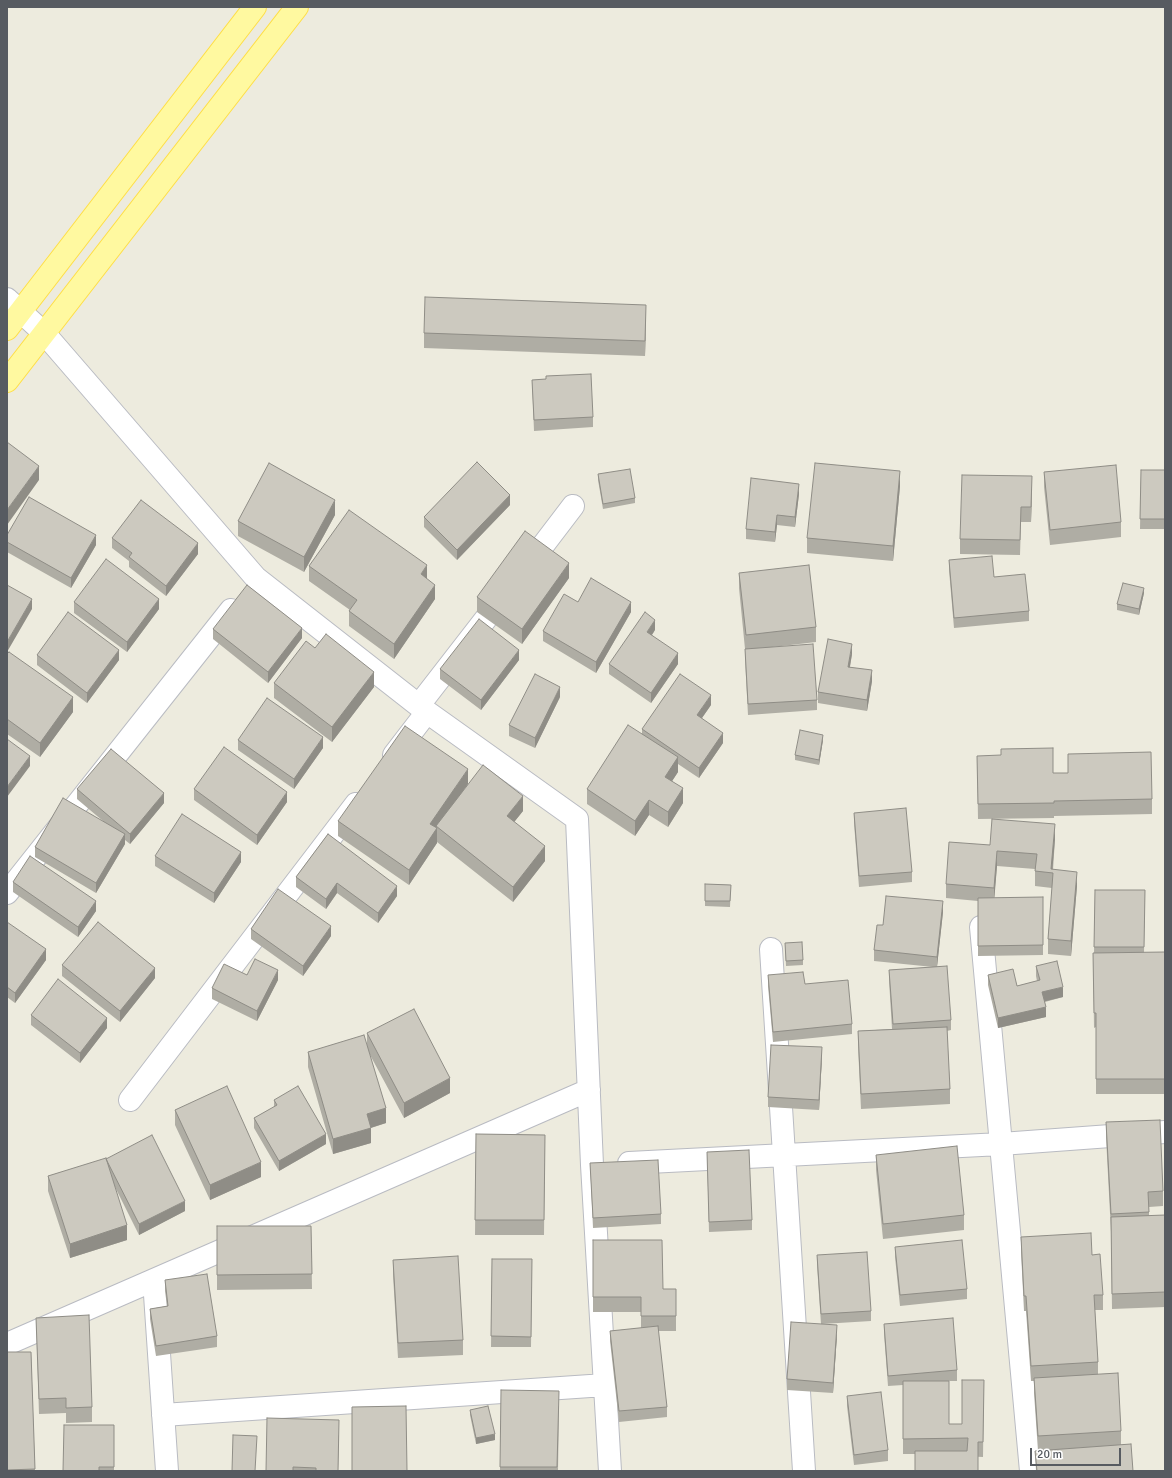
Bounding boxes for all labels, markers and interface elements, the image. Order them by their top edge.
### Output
scale bar [1032,1440,1123,1466]
text: 20 m [1037,1447,1062,1462]

